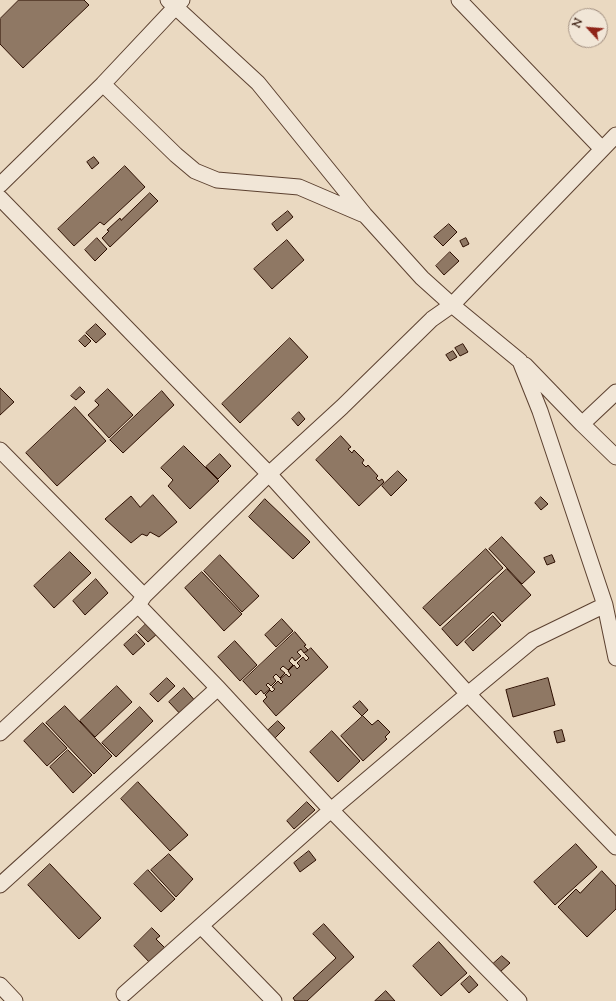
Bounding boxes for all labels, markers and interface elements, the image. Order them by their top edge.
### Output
north arrow [568,8,608,48]
text: N [569,16,587,31]

